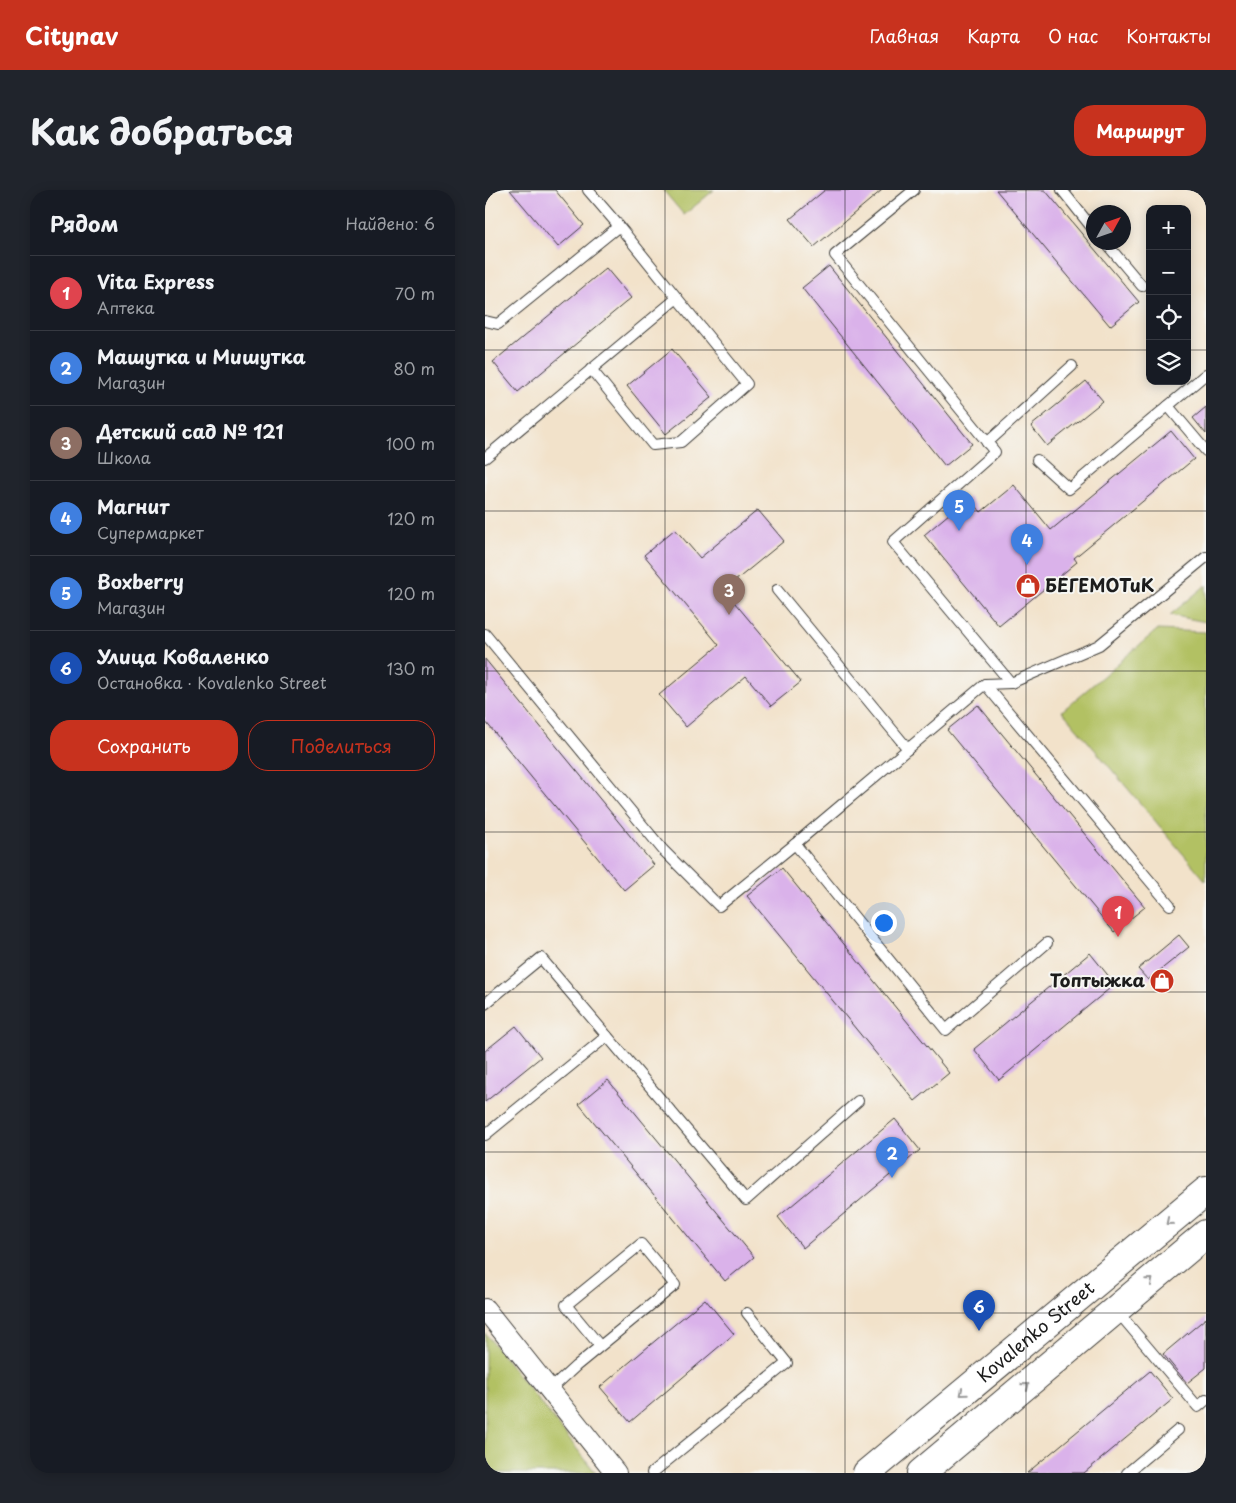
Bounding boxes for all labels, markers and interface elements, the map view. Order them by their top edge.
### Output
text: Citynav [25,17,118,53]
text: Главная [870,22,939,49]
text: Карта [967,22,1020,49]
text: О нас [1048,22,1098,49]
text: Контакты [1126,22,1211,49]
text: Как добраться [30,104,294,157]
button: Маршрут [1074,105,1206,156]
north arrow [1086,205,1131,250]
map controls [1146,205,1191,385]
button: + [1146,205,1191,250]
text: Рядом [50,207,118,239]
text: Найдено: 6 [345,211,435,235]
button: − [1146,250,1191,295]
text: Vita Express [97,267,214,295]
text: 1 [62,281,70,305]
text: 70 m [395,281,435,305]
text: Аптека [97,295,154,319]
button: locate [1146,295,1191,340]
button: layers [1146,340,1191,385]
text: Машутка и Мишутка [97,342,306,370]
text: 2 [60,356,72,380]
text: 80 m [393,356,435,380]
text: Магазин [97,370,166,394]
text: Детский сад № 121 [97,417,284,445]
text: 3 [61,431,71,455]
text: 100 m [386,431,435,455]
text: Школа [97,445,151,469]
pin: 5 [943,490,975,531]
text: Магнит [97,492,169,520]
text: 4 [61,506,71,530]
text: 120 m [388,506,435,530]
text: Супермаркет [97,520,204,544]
pin: 4 [1011,524,1043,565]
text: Boxberry [97,567,184,595]
place label: БЕГЕМОТиК [1045,571,1155,598]
shop icon: БЕГЕМОТиК [1015,573,1041,599]
pin: 3 [713,574,745,615]
text: 5 [61,581,71,605]
text: 120 m [388,581,435,605]
text: Магазин [97,595,166,619]
text: Улица Коваленко [97,642,269,670]
text: 6 [60,656,72,680]
text: 130 m [387,656,435,680]
text: Остановка · Kovalenko Street [97,670,327,694]
button: Сохранить [50,720,238,771]
button: Поделиться [248,720,435,771]
pin: 1 [1102,896,1134,937]
your location [871,910,897,936]
place label: Топтыжка [1050,966,1145,993]
shop icon: Топтыжка [1149,968,1175,994]
pin: 2 [876,1137,908,1178]
one-way arrow [1165,1216,1174,1225]
street label: Kovalenko Street [971,1274,1100,1388]
one-way arrow [1145,1278,1154,1287]
pin: 6 [963,1290,995,1331]
one-way arrow [1020,1383,1029,1391]
one-way arrow [960,1387,969,1396]

